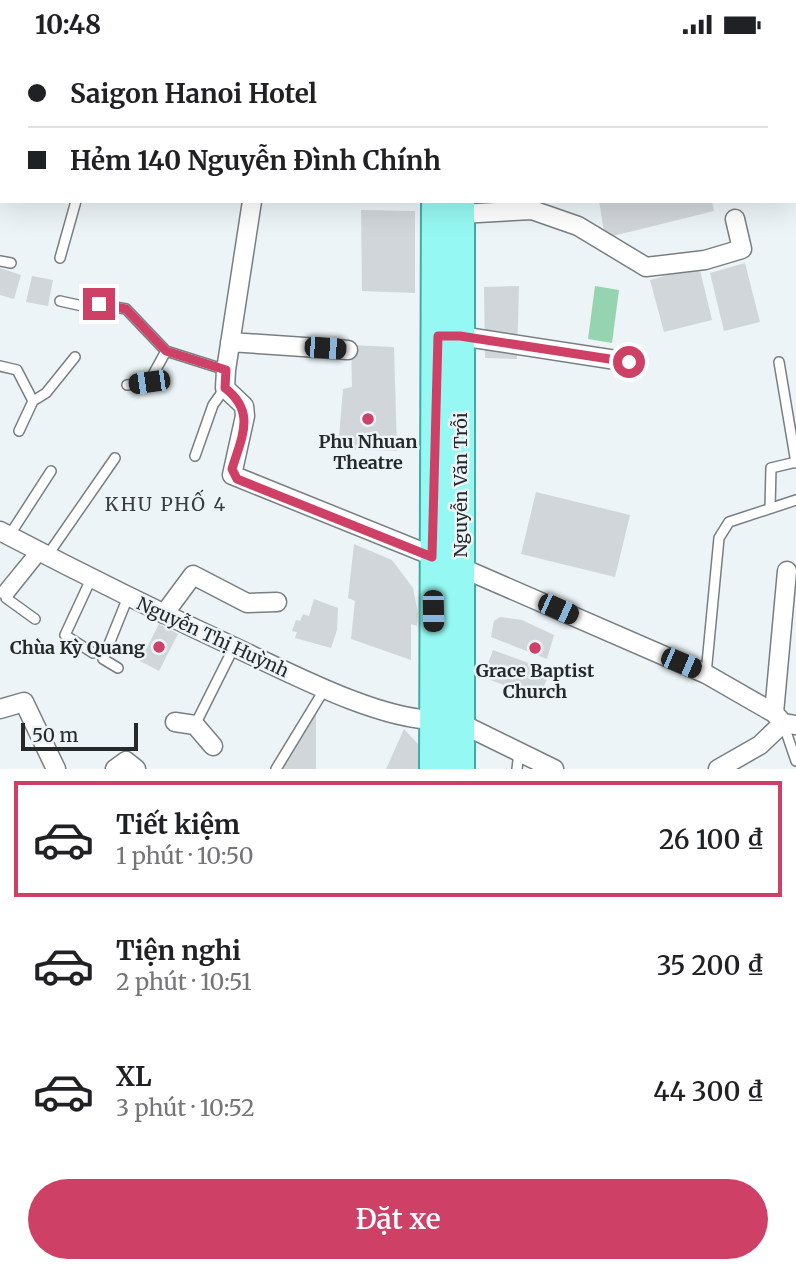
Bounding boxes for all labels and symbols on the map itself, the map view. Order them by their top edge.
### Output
route end [83,288,115,320]
car [304,336,347,360]
route start [613,346,645,378]
car [127,369,172,395]
marker: Phu Nhuan Theatre [360,411,376,427]
street label: Nguyễn Văn Trỗi [449,412,472,558]
place label: Phu Nhuan Theatre [319,430,417,474]
district label: KHU PHỐ 4 [105,489,227,516]
car [423,590,444,632]
car [535,591,582,627]
street label: Nguyễn Thị Huỳnh [133,592,293,682]
place label: Chùa Kỳ Quang [10,636,145,659]
marker: Chùa Kỳ Quang [151,639,167,655]
marker: Grace Baptist Church [527,640,543,656]
car [658,645,705,681]
place label: Grace Baptist Church [476,659,595,703]
scale bar [21,720,138,752]

